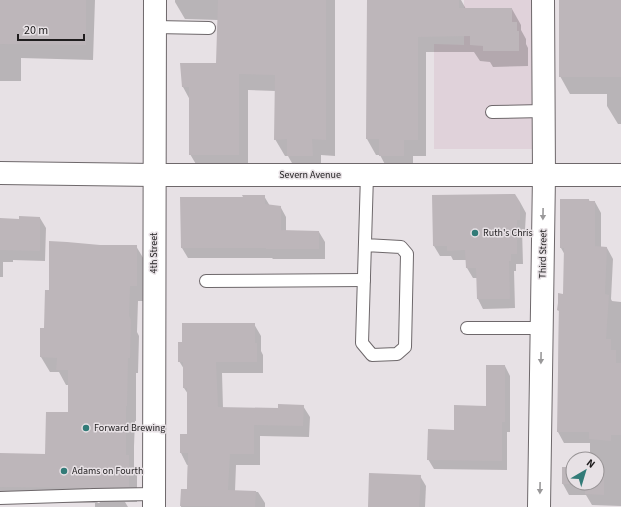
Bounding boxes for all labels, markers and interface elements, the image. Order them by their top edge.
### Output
scale bar [18,16,84,42]
text: 20 m [24,22,48,39]
street label: Severn Avenue [279,168,341,182]
one-way arrow [540,208,546,221]
place label: Ruth's Chris [483,226,533,240]
marker: Ruth's Chris [470,228,480,238]
street label: Third Street [536,229,550,279]
street label: 4th Street [147,232,161,273]
one-way arrow [538,352,544,365]
place label: Forward Brewing [94,421,165,435]
marker: Forward Brewing [81,423,91,433]
north arrow [565,451,605,491]
text: N [583,455,598,472]
place label: Adams on Fourth [72,464,143,478]
marker: Adams on Fourth [59,466,69,476]
one-way arrow [537,482,543,495]

